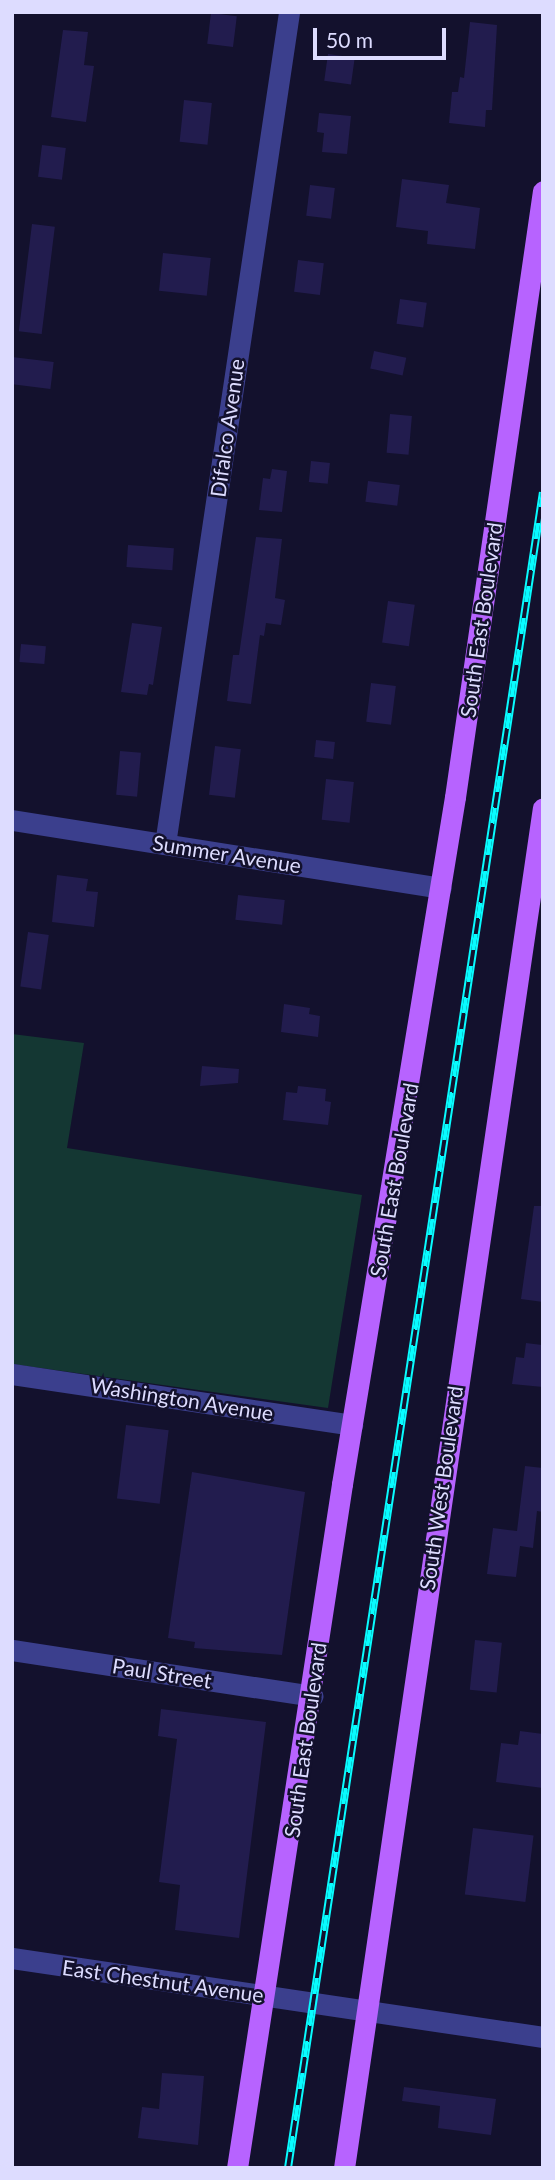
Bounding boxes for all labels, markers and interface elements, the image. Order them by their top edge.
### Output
scale bar [317,14,450,58]
text: 50 m [326,27,373,52]
street label: Difalco Avenue [205,357,249,499]
street label: South East Boulevard [455,521,507,719]
street label: Summer Avenue [150,830,304,878]
street label: South East Boulevard [364,1081,424,1279]
street label: Washington Avenue [88,1372,276,1426]
street label: South West Boulevard [414,1384,468,1592]
street label: South East Boulevard [279,1641,331,1839]
street label: Paul Street [111,1653,213,1693]
street label: East Chestnut Avenue [60,1954,266,2008]

